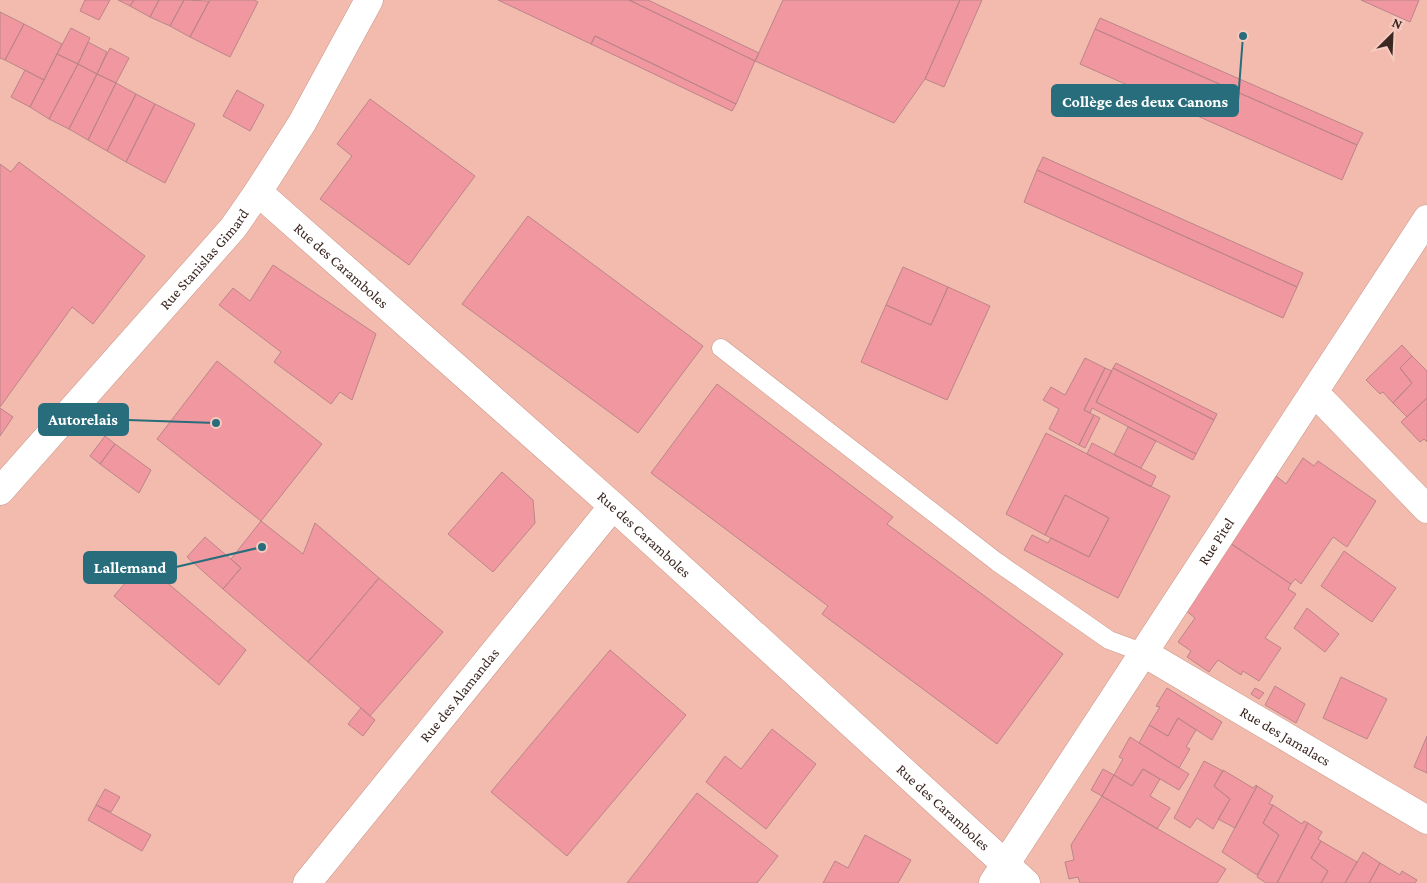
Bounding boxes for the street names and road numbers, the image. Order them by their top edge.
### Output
street label: Rue Stanislas Gimard [157,206,252,313]
street label: Rue des Caramboles [291,220,392,311]
street label: Rue des Caramboles [594,488,694,581]
street label: Rue Pitel [1195,515,1237,568]
street label: Rue des Alamandas [417,645,502,745]
street label: Rue des Jamalacs [1237,703,1333,769]
street label: Rue des Caramboles [893,761,993,854]

